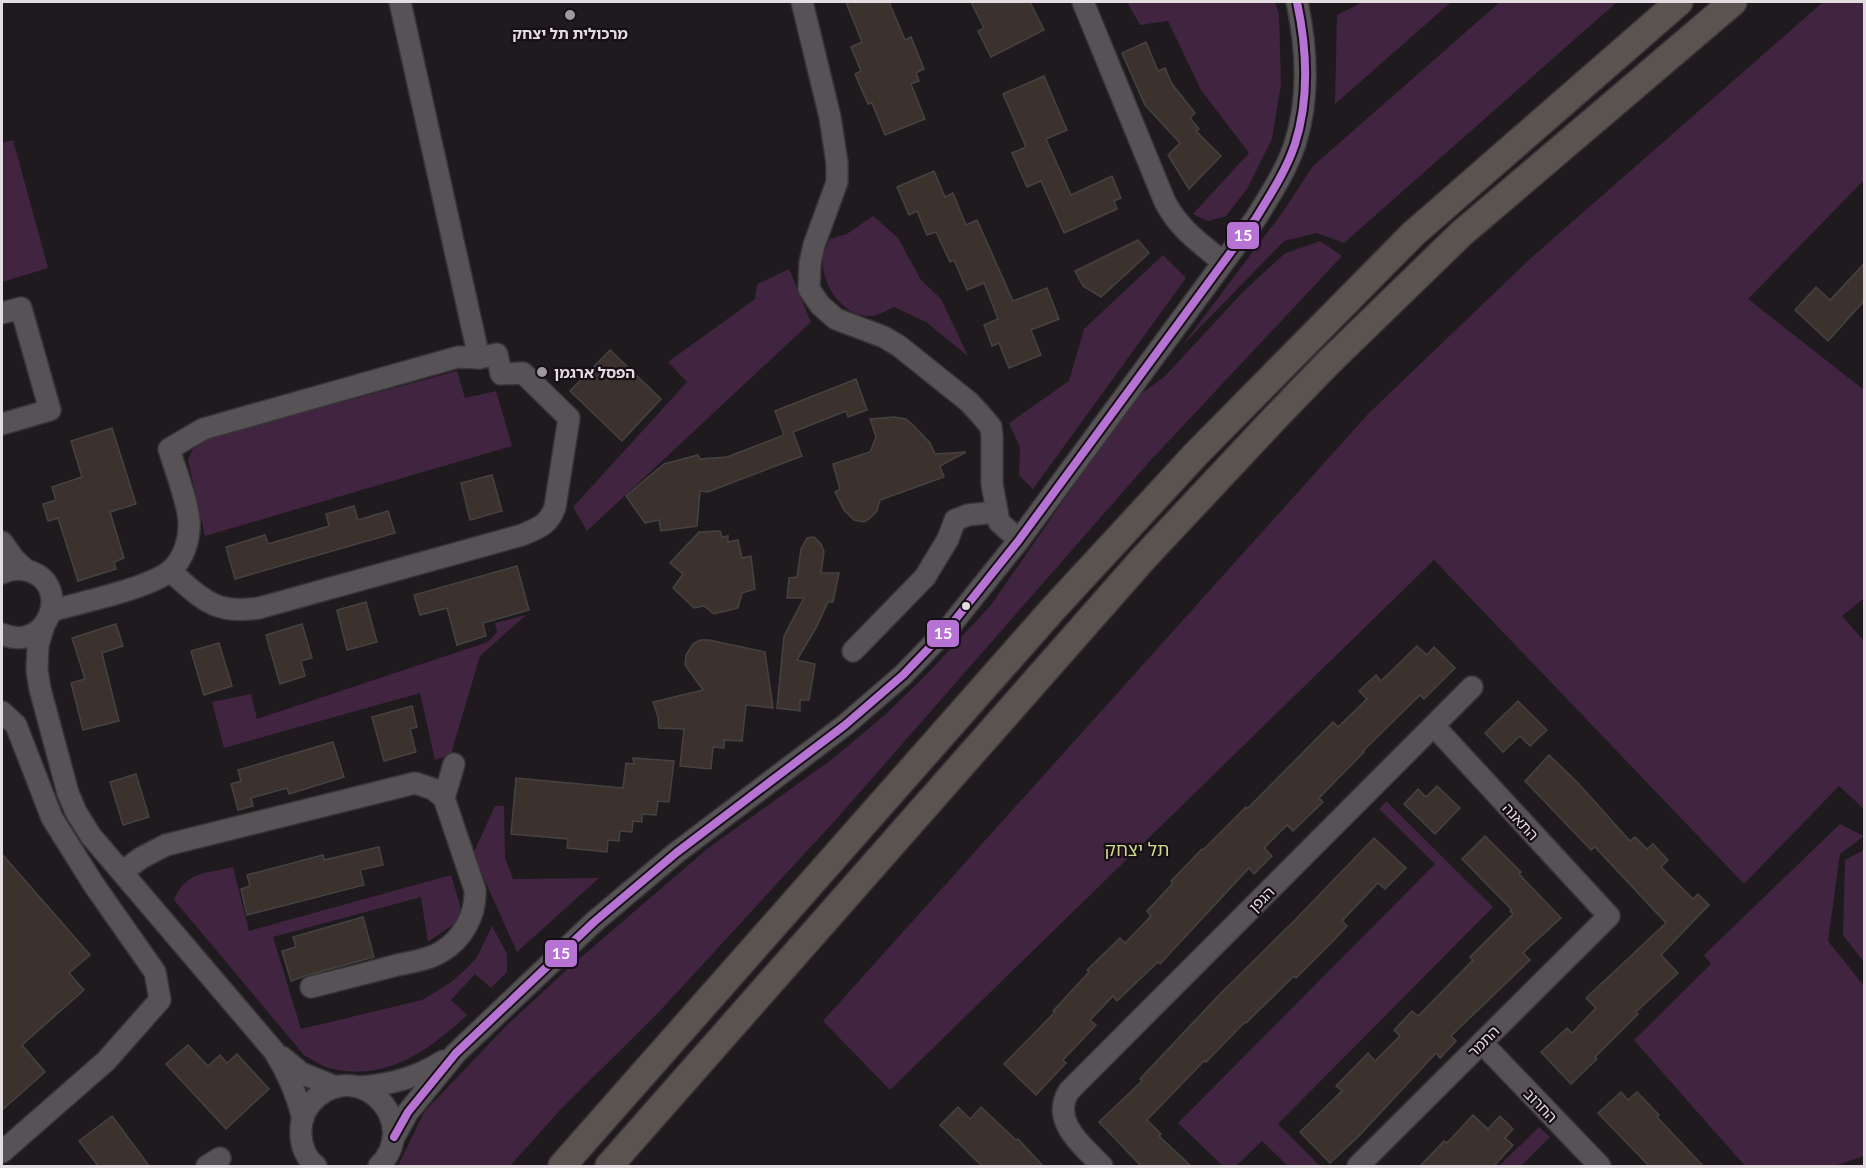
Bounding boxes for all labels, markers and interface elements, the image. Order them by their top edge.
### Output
marker: מרכולית תל יצחק [563,8,577,22]
place label: מרכולית תל יצחק [512,24,628,42]
line badge: 15 [1226,221,1260,250]
text: 15 [1234,225,1252,244]
place label: הפסל ארגמן [554,363,635,381]
marker: הפסל ארגמן [535,365,549,379]
unlabelled marker [960,600,972,612]
line badge: 15 [926,619,960,648]
text: 15 [934,623,952,642]
street label: התאנה [1499,799,1543,843]
district label: תל יצחק [1105,838,1169,860]
street label: הגפן [1245,883,1277,915]
line badge: 15 [544,939,578,968]
text: 15 [552,943,570,962]
street label: התמר [1464,1022,1502,1060]
street label: החרוב [1521,1084,1561,1126]

